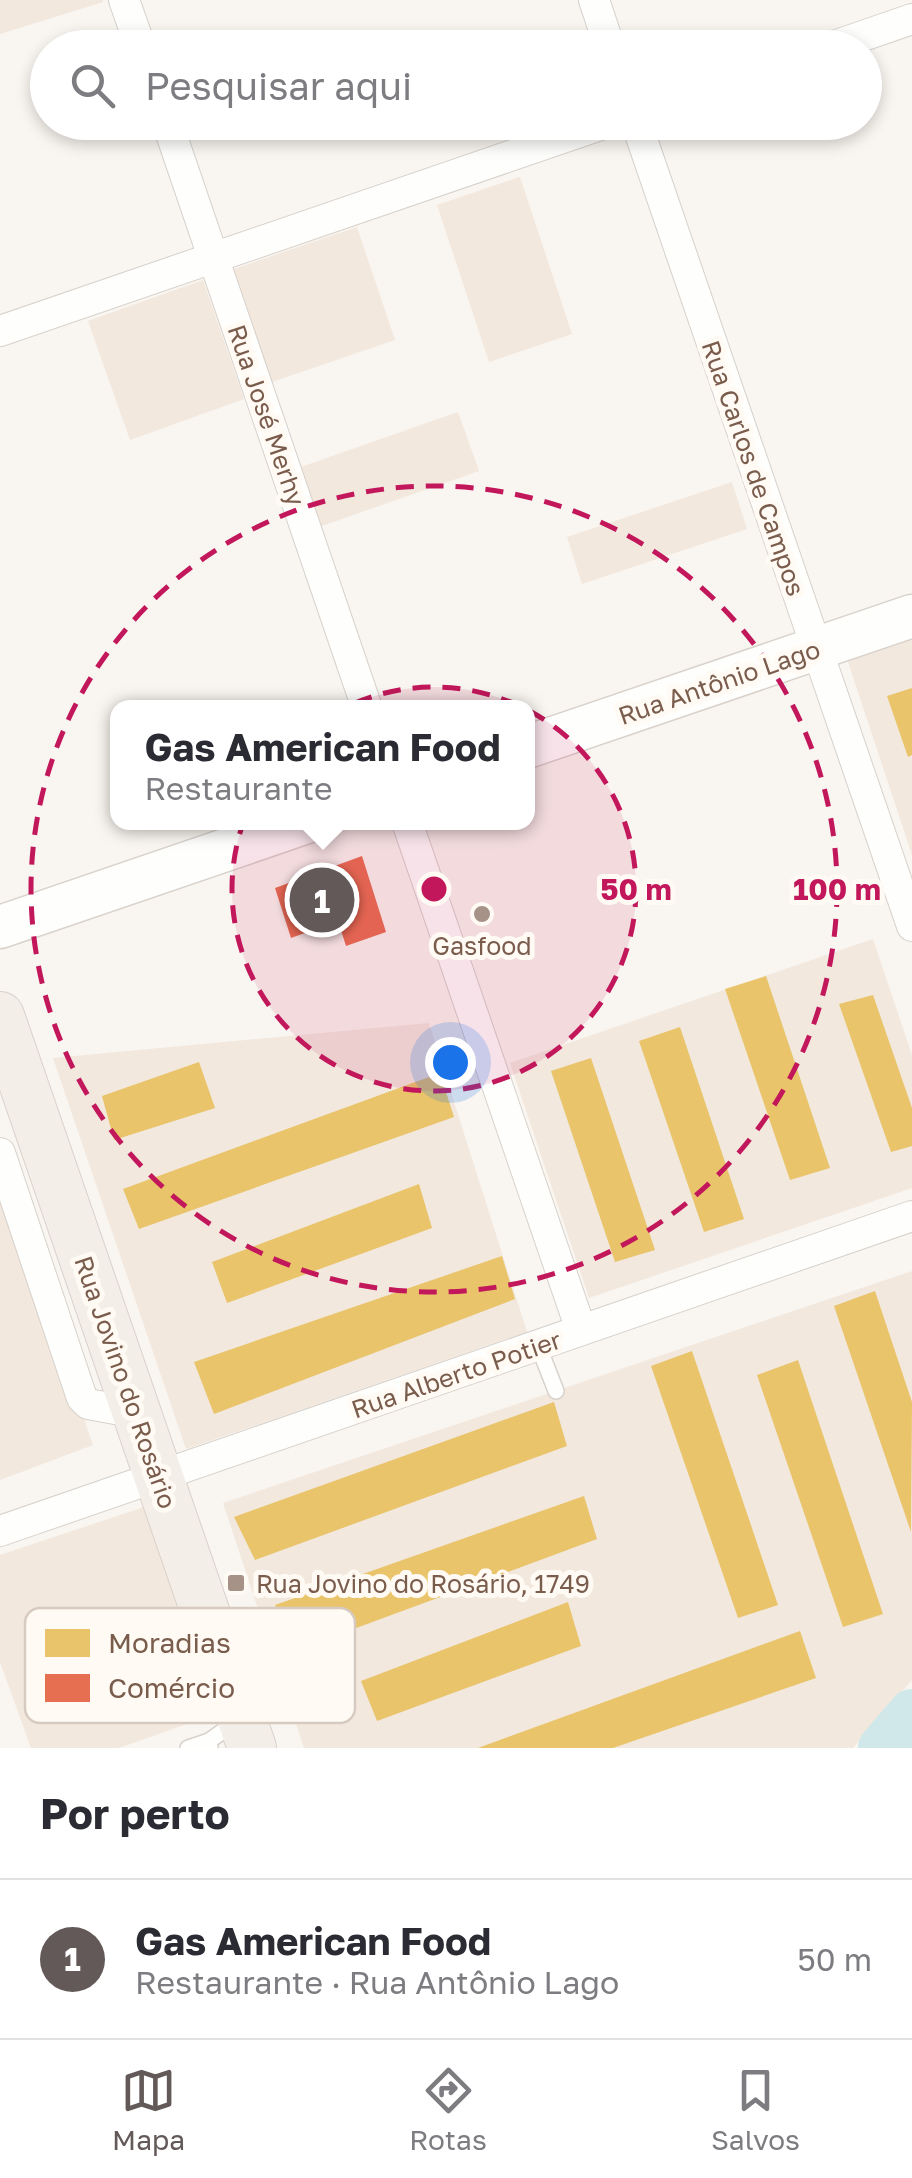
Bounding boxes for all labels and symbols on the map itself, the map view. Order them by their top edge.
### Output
street label: Rua José Merhy [221,320,313,510]
street label: Rua Carlos de Campos [696,336,812,600]
street label: Rua Antônio Lago [614,633,824,731]
pin: 1 [290,862,354,938]
centre of rings [416,871,452,907]
text: 50 m [600,871,672,907]
text: 100 m [793,871,881,907]
marker: Gasfood [471,903,493,925]
place label: Gasfood [432,930,532,961]
your location [425,1037,476,1088]
street label: Rua Jovino do Rosário [68,1252,184,1512]
street label: Rua Alberto Potier [347,1323,565,1424]
place label: Rua Jovino do Rosário, 1749 [256,1568,590,1599]
marker: Rua Jovino do Rosário, 1749 [225,1572,247,1594]
legend [25,1608,355,1723]
text: Moradias [108,1626,231,1659]
text: Comércio [108,1671,235,1704]

